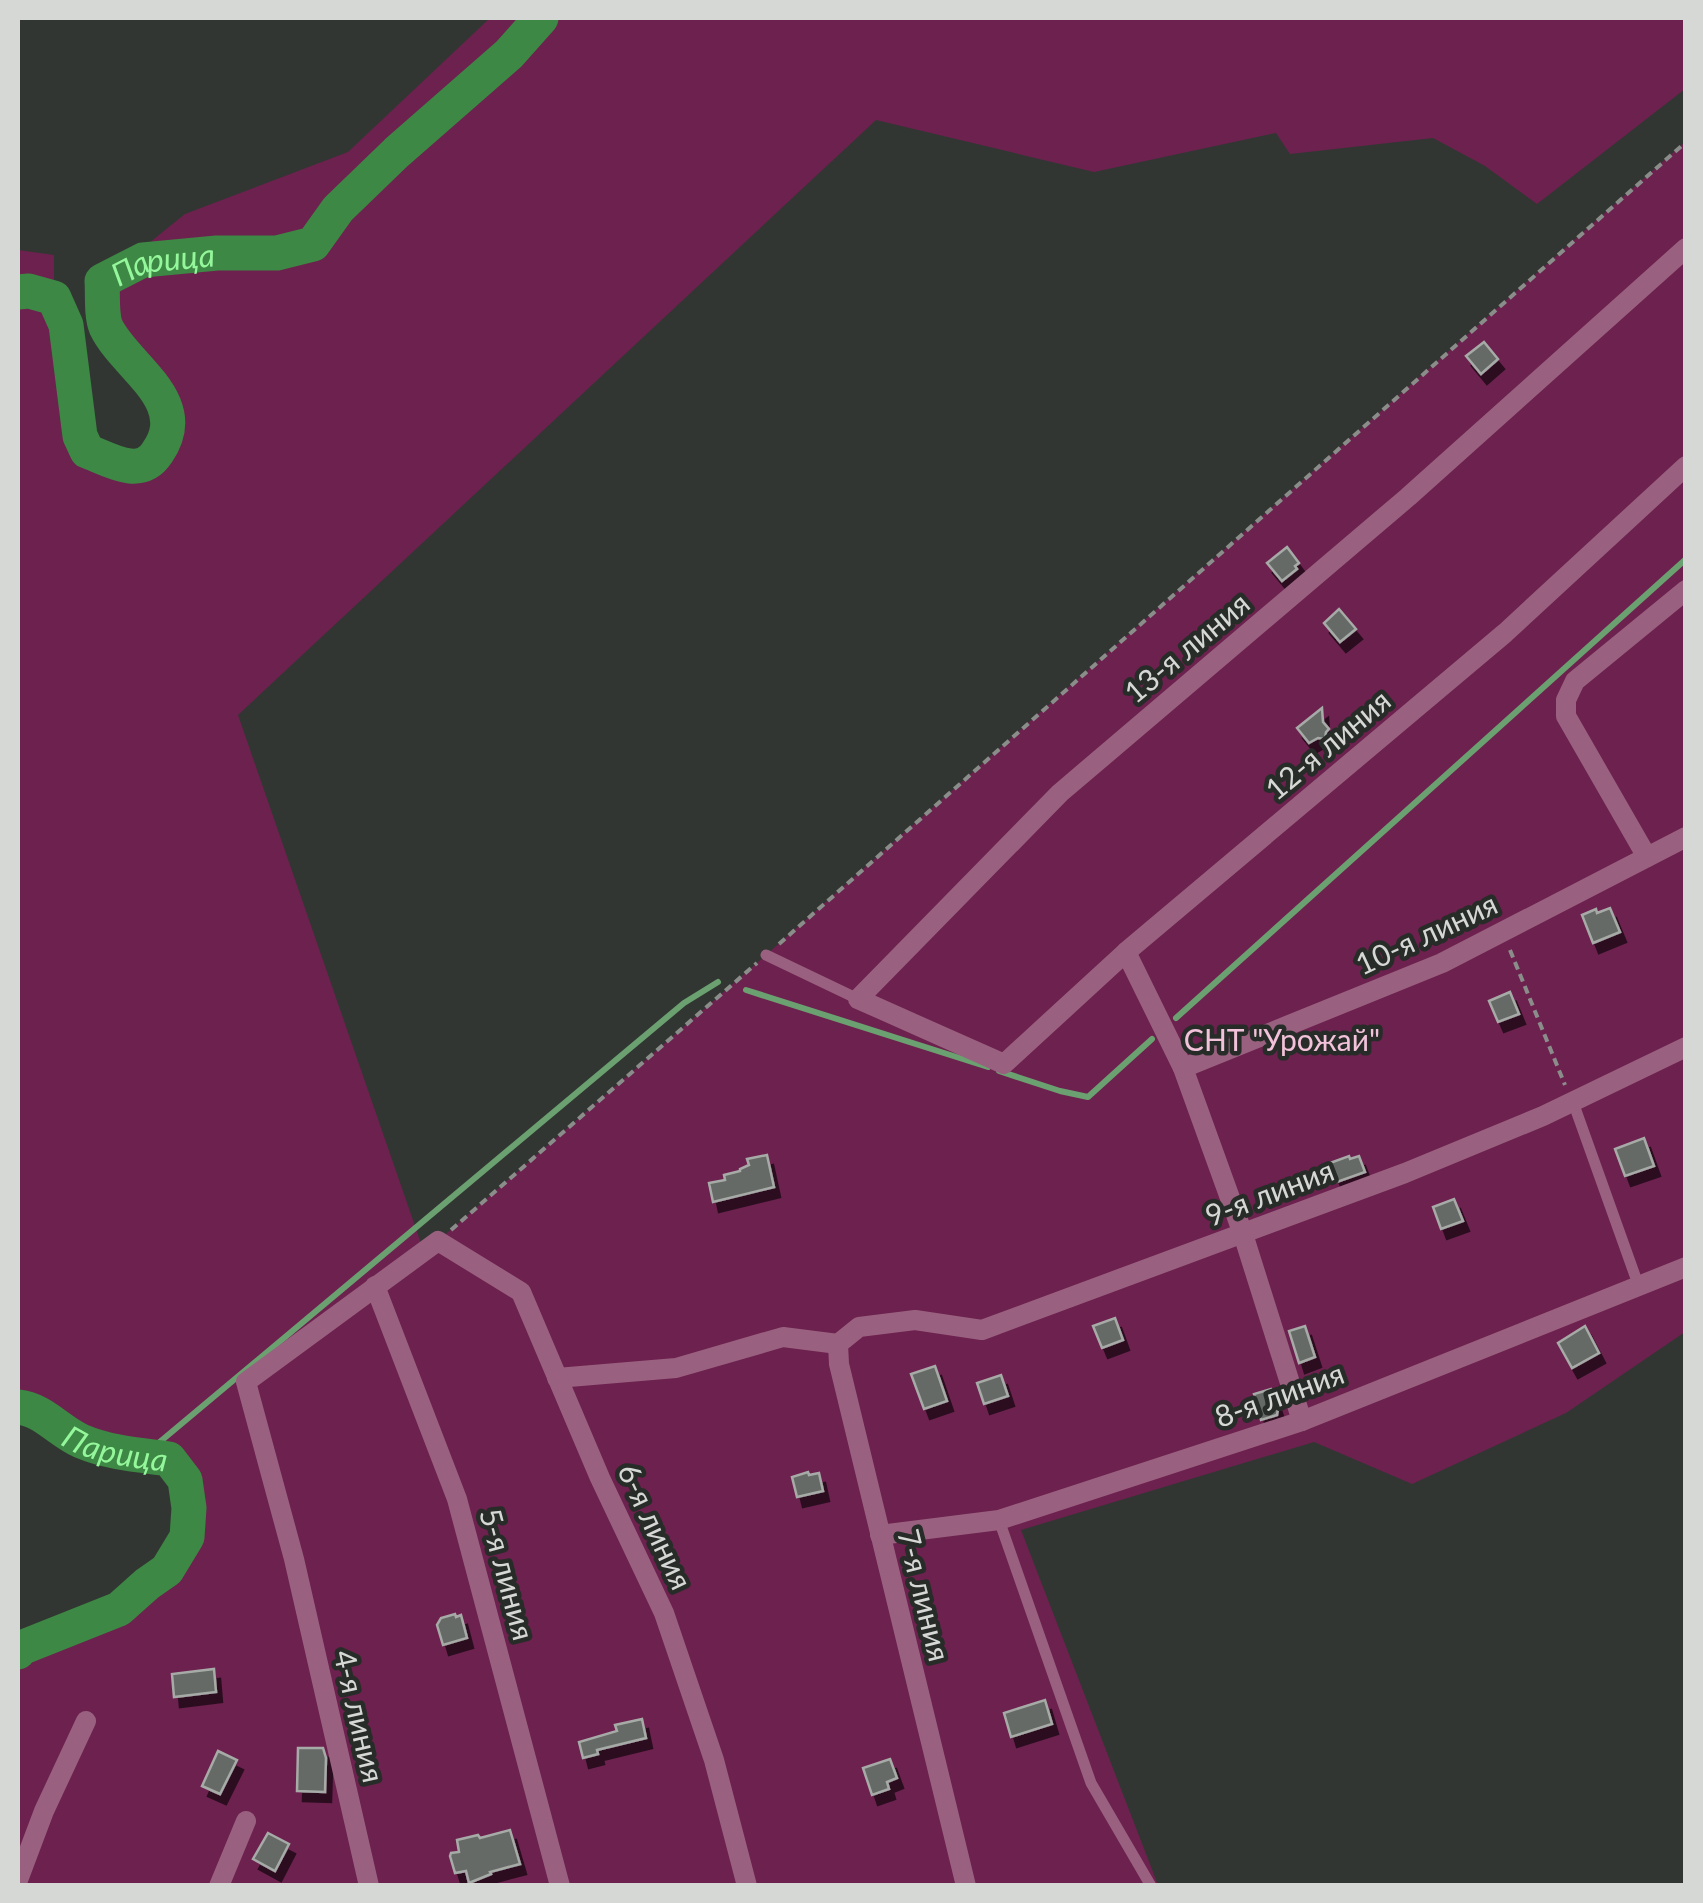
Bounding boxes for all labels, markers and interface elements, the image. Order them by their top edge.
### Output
water label: Парица [104,234,216,293]
street label: 13-я линия [1116,584,1256,710]
street label: 12-я линия [1257,681,1397,807]
street label: 10-я линия [1349,885,1503,981]
park label: СНТ "Урожай" [1184,1021,1380,1057]
street label: 9-я линия [1200,1151,1338,1233]
street label: 8-я линия [1210,1354,1348,1434]
water label: Парица [56,1416,170,1478]
street label: 6-я линия [611,1457,701,1595]
street label: 5-я линия [473,1504,543,1644]
street label: 7-я линия [891,1525,959,1665]
street label: 4-я линия [327,1646,393,1786]

